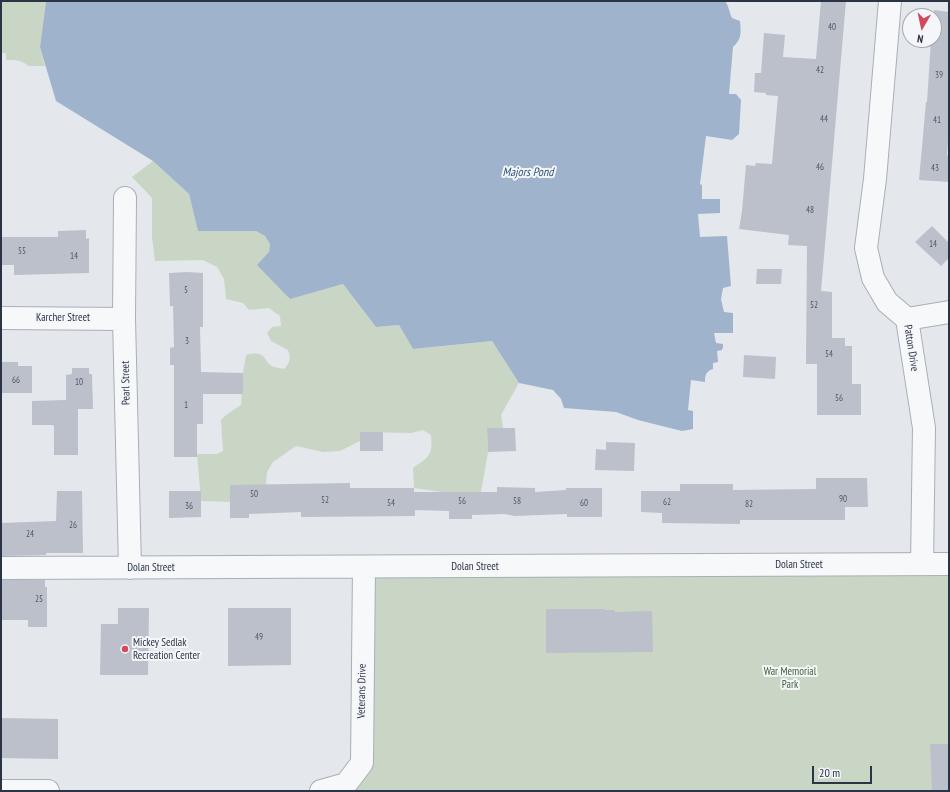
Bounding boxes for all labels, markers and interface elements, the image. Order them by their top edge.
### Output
north arrow [902,8,942,48]
house number: 40 [828,22,836,32]
text: N [916,31,924,46]
house number: 42 [816,65,824,75]
house number: 39 [935,70,943,80]
house number: 44 [820,114,828,124]
house number: 41 [933,115,941,125]
house number: 46 [816,162,824,172]
house number: 43 [931,163,939,173]
water label: Majors Pond [503,166,553,180]
house number: 48 [806,205,814,215]
house number: 14 [929,239,937,249]
house number: 55 [18,246,26,256]
house number: 14 [70,251,78,261]
house number: 5 [184,285,188,295]
house number: 52 [810,300,818,310]
street label: Karcher Street [36,311,90,325]
street label: Patton Drive [901,324,921,372]
house number: 3 [185,336,189,346]
house number: 54 [825,349,833,359]
street label: Pearl Street [119,361,133,405]
house number: 66 [12,375,20,385]
house number: 10 [75,377,83,387]
house number: 56 [835,393,843,403]
house number: 1 [184,400,188,410]
house number: 50 [250,489,258,499]
house number: 90 [839,494,847,504]
house number: 52 [321,495,329,505]
house number: 56 [458,496,466,506]
house number: 58 [513,496,521,506]
house number: 62 [663,497,671,507]
house number: 54 [387,498,395,508]
house number: 60 [580,498,588,508]
house number: 82 [745,499,753,509]
house number: 36 [185,501,193,511]
house number: 26 [69,520,77,530]
house number: 24 [26,529,34,539]
street label: Dolan Street [775,558,823,572]
street label: Dolan Street [451,560,499,574]
street label: Dolan Street [127,561,175,575]
house number: 25 [35,594,43,604]
house number: 49 [255,632,263,642]
place label: Mickey Sedlak Recreation Center [133,636,200,662]
marker: Mickey Sedlak Recreation Center [120,644,130,654]
street label: Veterans Drive [355,663,369,719]
park label: War Memorial Park [764,665,816,691]
scale bar [814,758,874,784]
text: 20 m [819,765,840,780]

